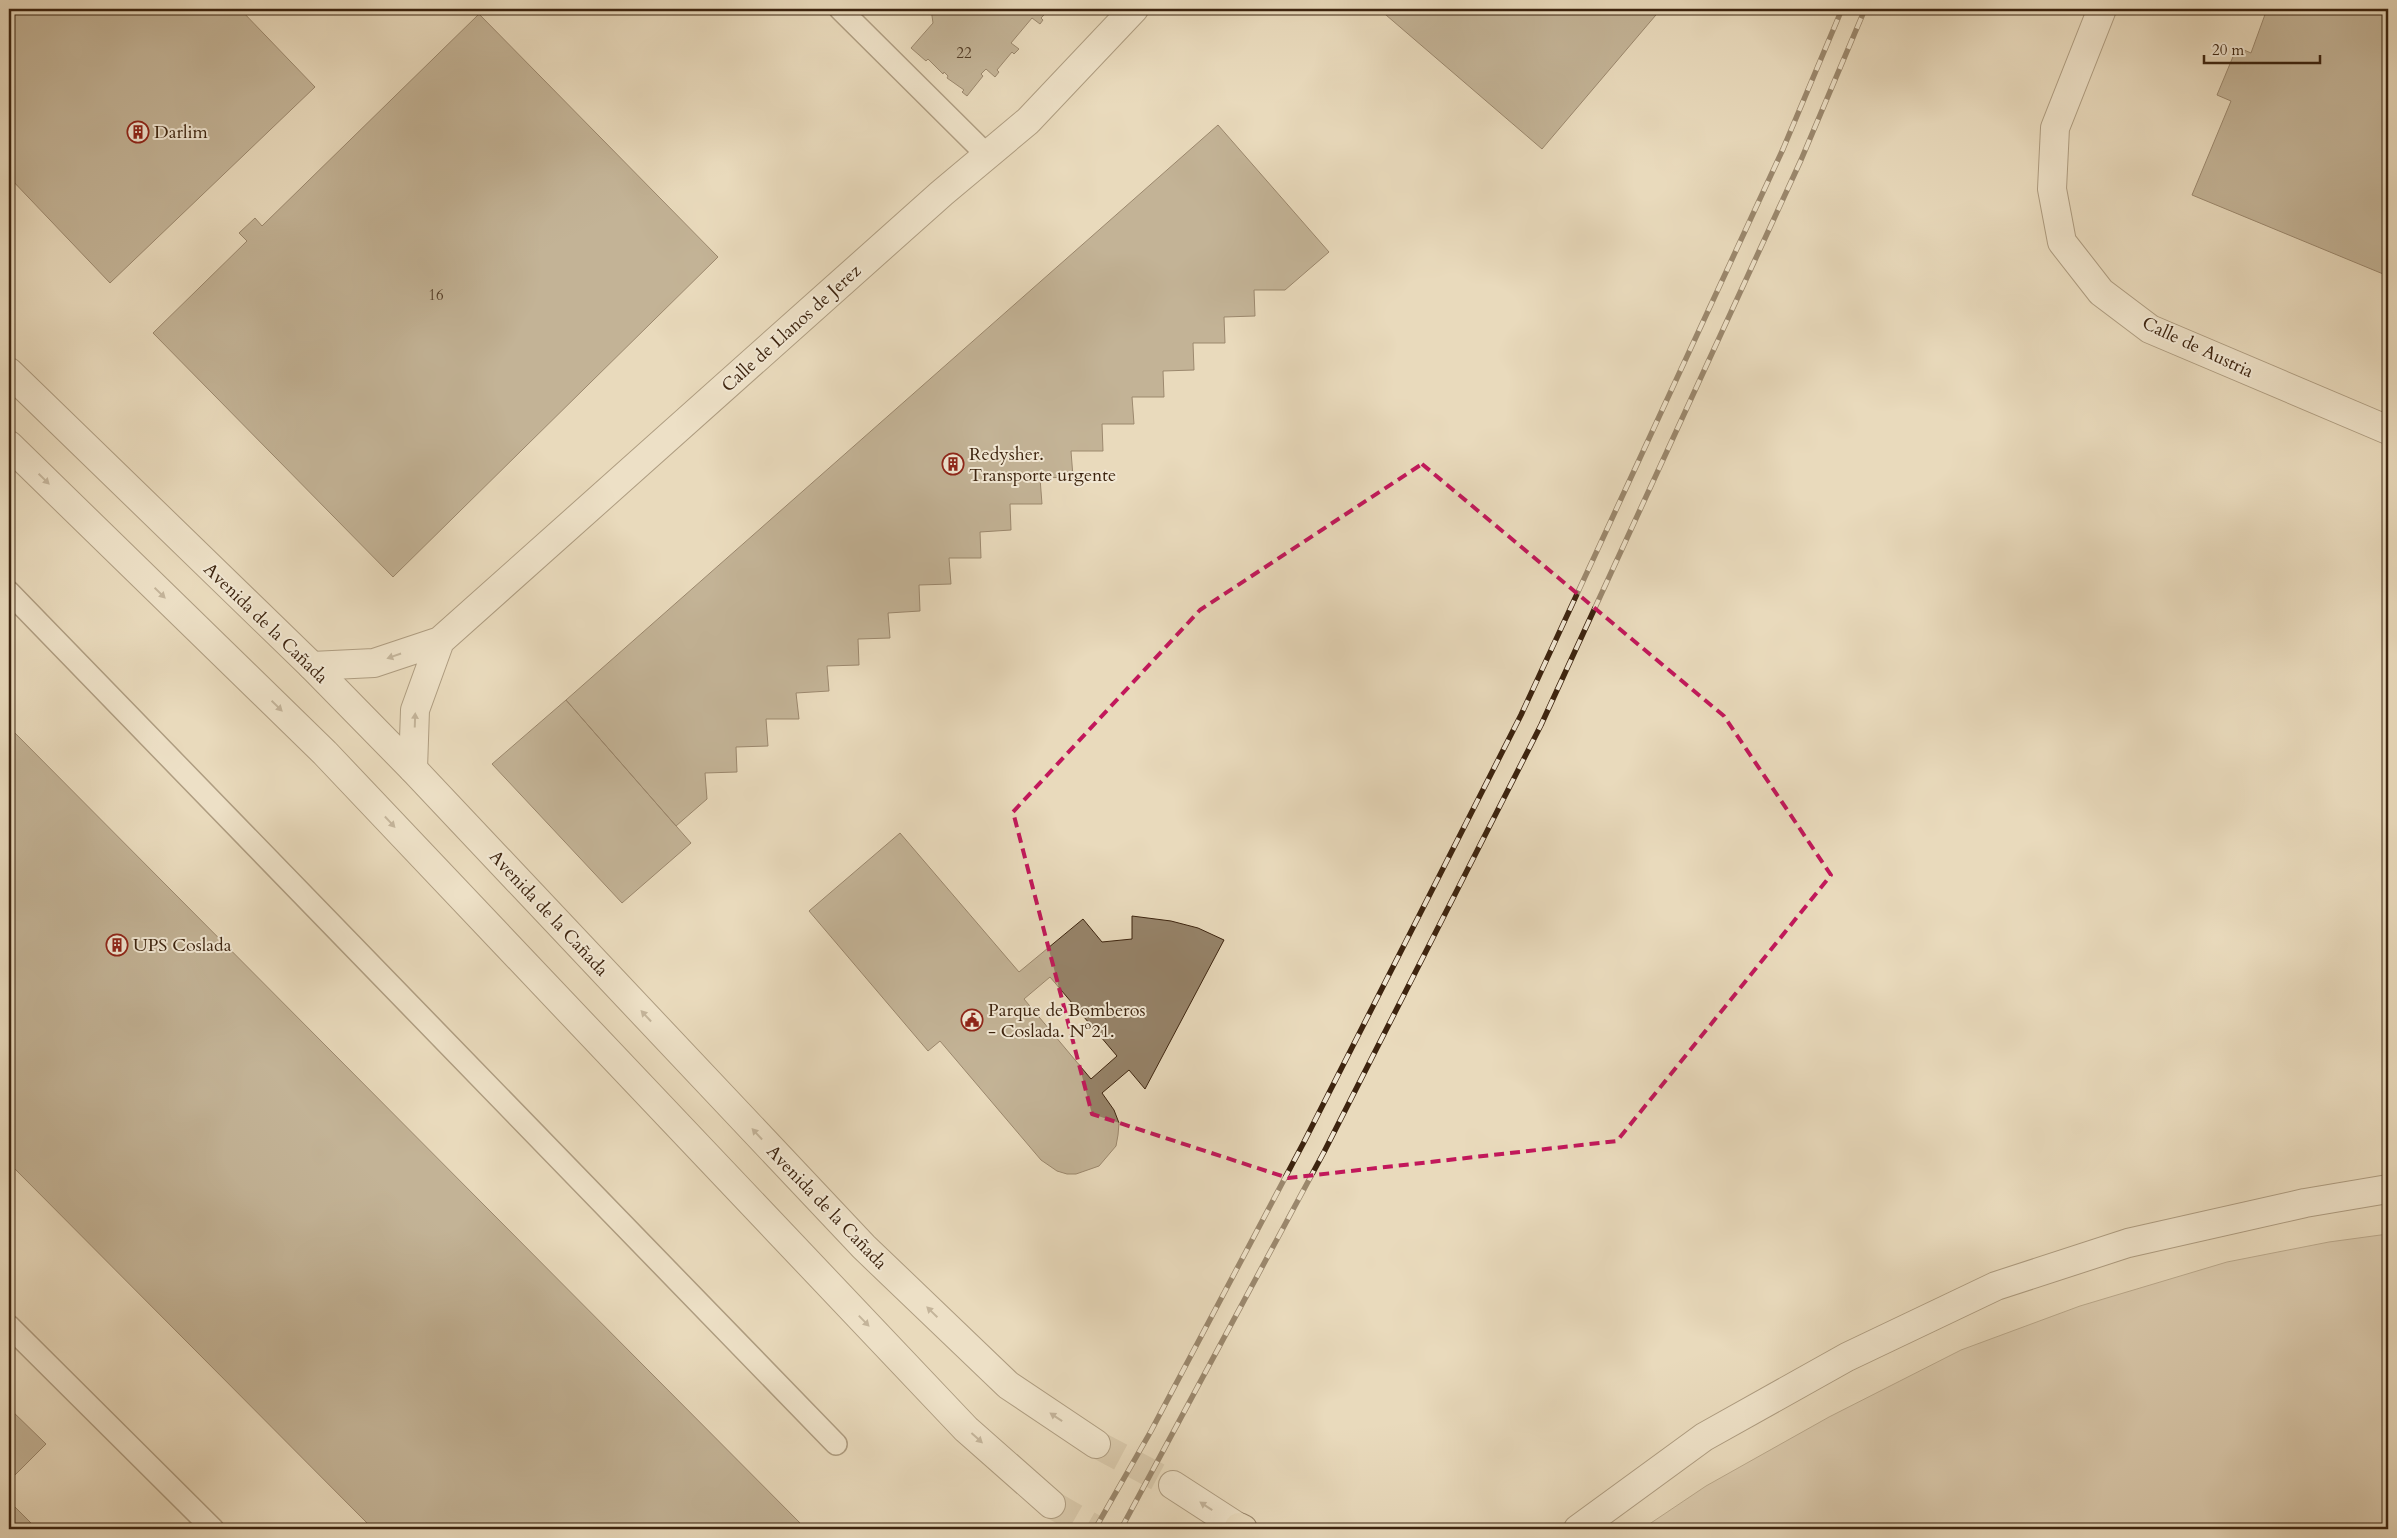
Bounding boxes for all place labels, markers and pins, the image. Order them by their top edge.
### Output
building icon: Darlim [126,120,150,144]
place label: Darlim [154,120,209,145]
place label: Redysher. Transporte urgente [969,442,1116,488]
building icon: Redysher. Transporte urgente [941,452,965,476]
building icon: UPS Coslada [105,933,129,957]
place label: UPS Coslada [133,933,232,958]
place label: Parque de Bomberos - Coslada. Nº21. [988,998,1145,1044]
public building icon: Parque de Bomberos - Coslada. Nº21. [960,1008,984,1032]

